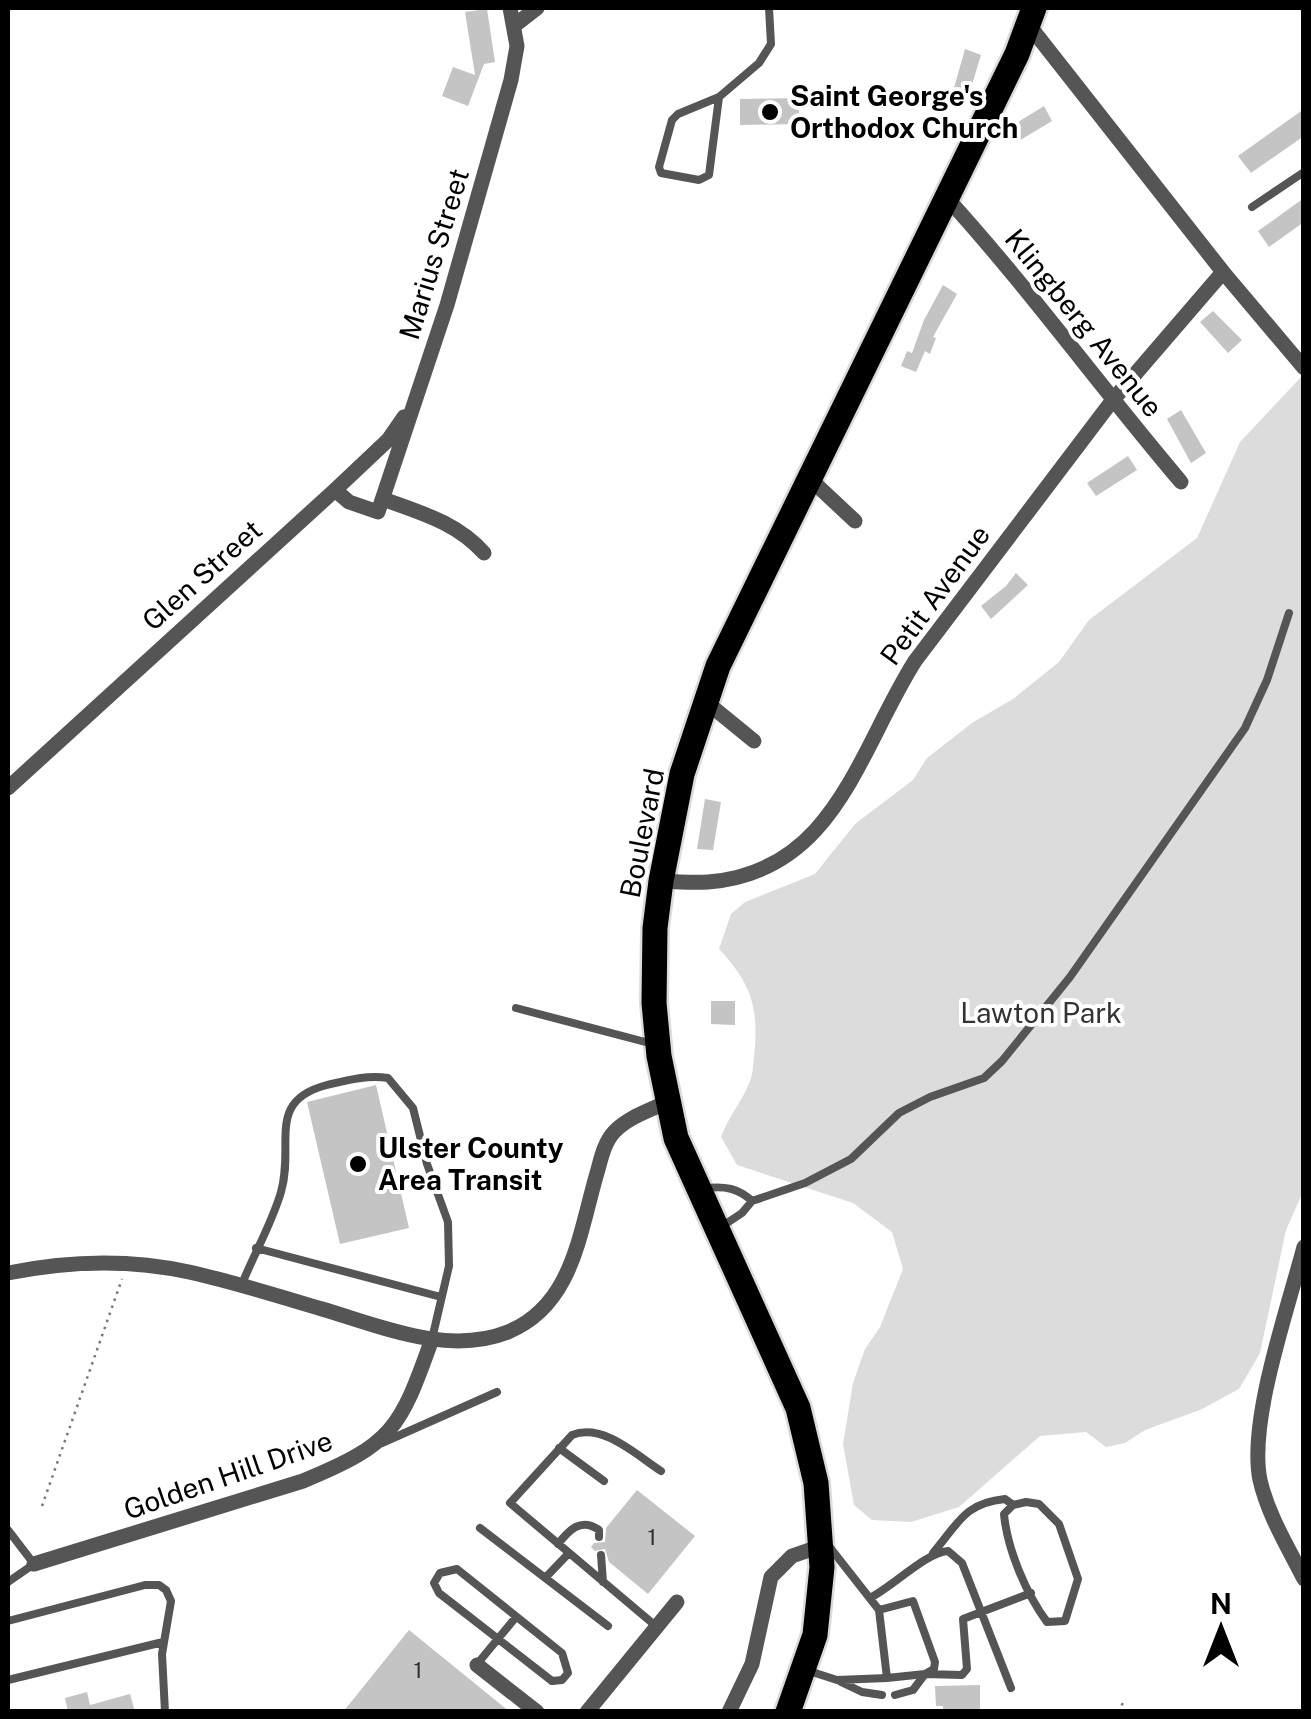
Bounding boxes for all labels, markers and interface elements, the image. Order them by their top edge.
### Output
place label: Saint George's Orthodox Church [790,79,1018,144]
marker: Saint George's Orthodox Church [759,101,781,123]
street label: Marius Street [392,164,475,343]
street label: Klingberg Avenue [999,222,1170,423]
street label: Glen Street [135,513,268,637]
street label: Petit Avenue [873,518,996,671]
street label: Boulevard [613,765,670,900]
park label: Lawton Park [960,996,1122,1029]
place label: Ulster County Area Transit [378,1131,564,1196]
marker: Ulster County Area Transit [347,1153,369,1175]
street label: Golden Hill Drive [119,1423,337,1526]
house number: 1 [648,1524,656,1550]
north arrow [1171,1579,1271,1679]
text: N [1210,1587,1232,1620]
house number: 1 [414,1657,422,1683]

